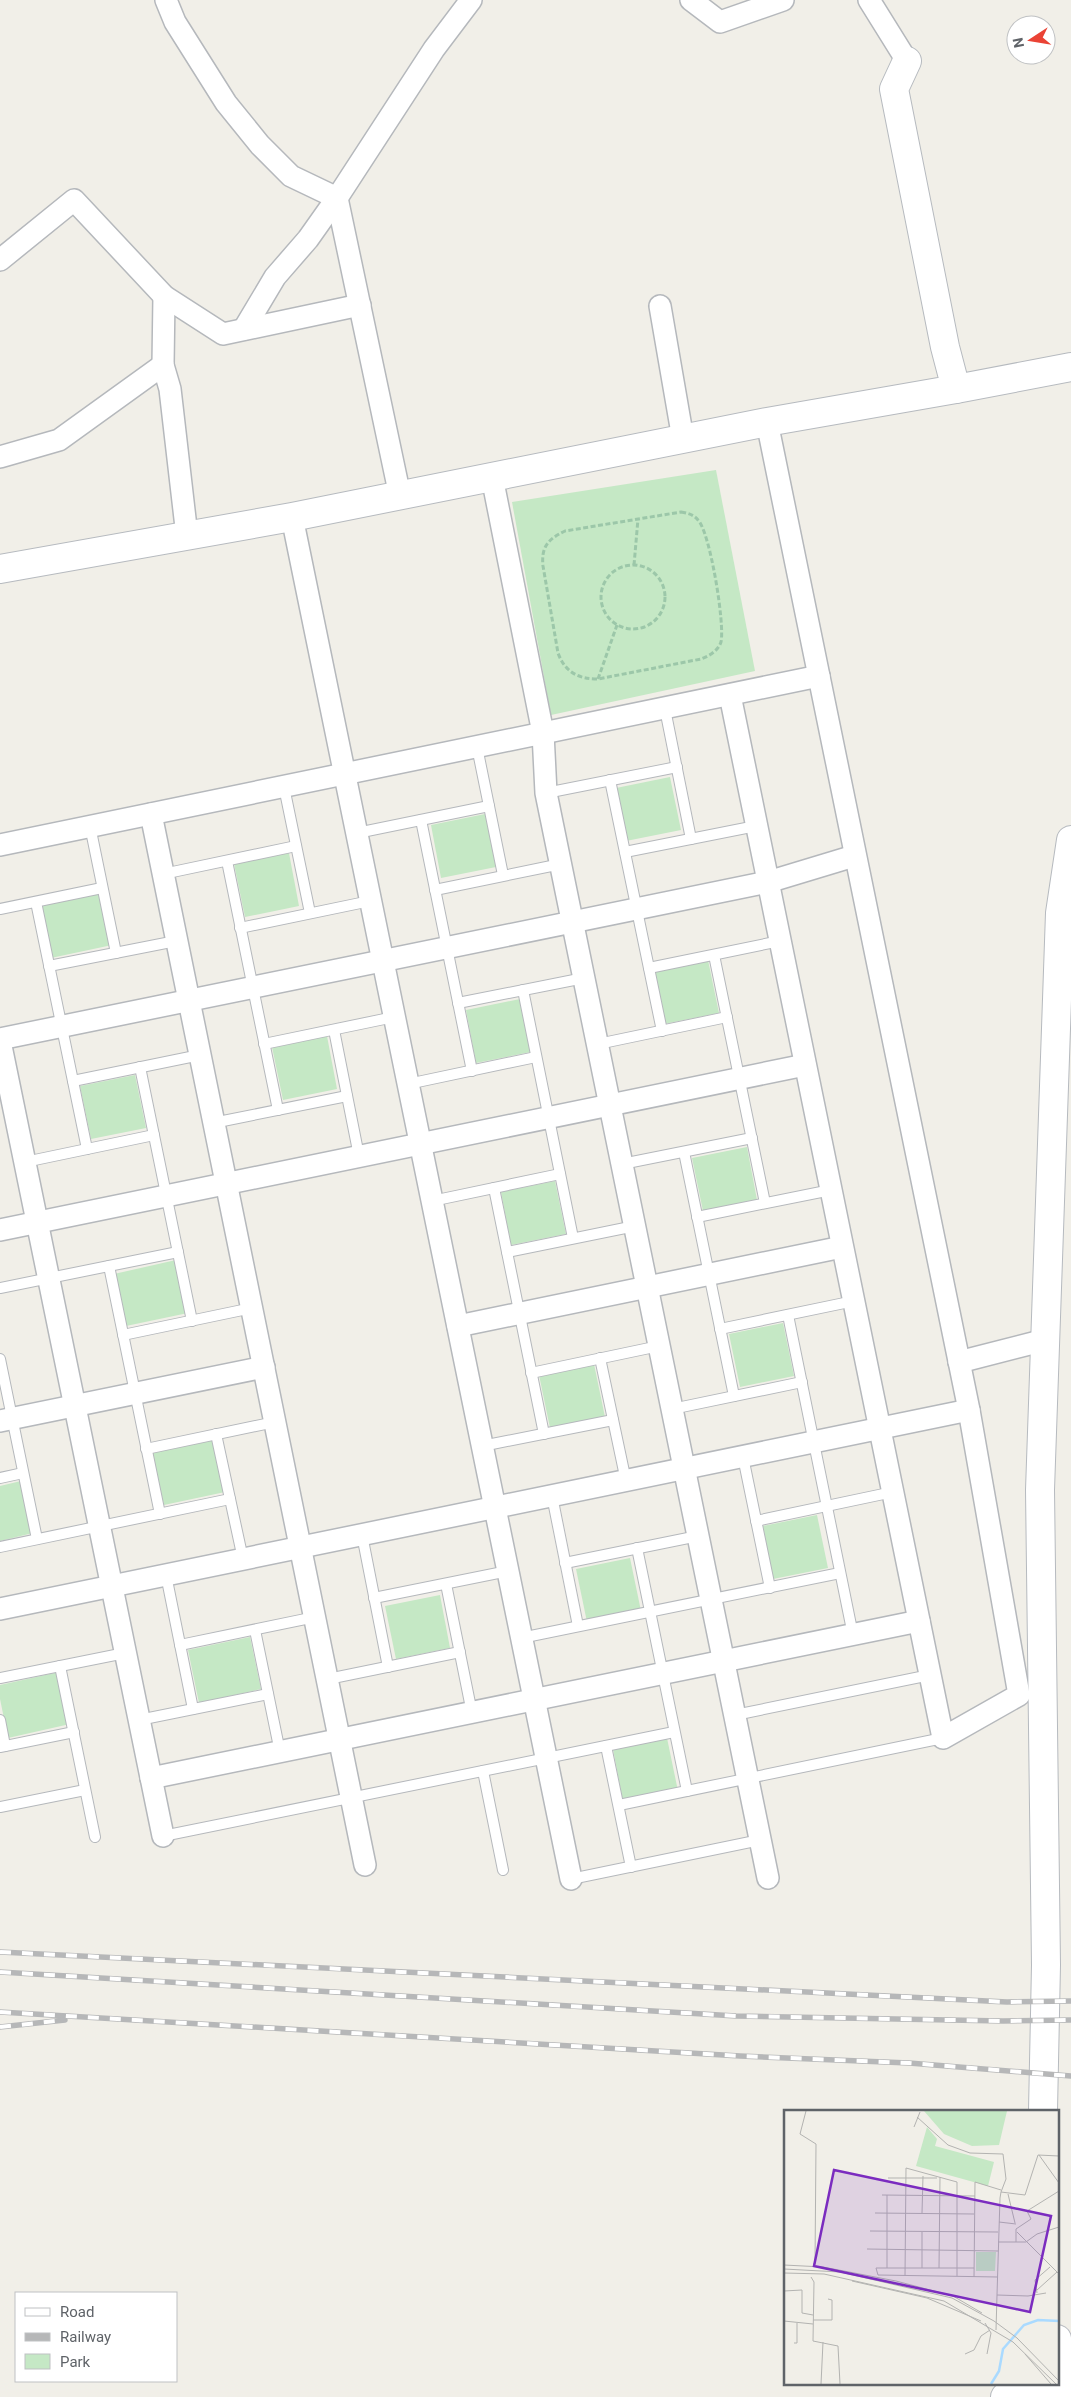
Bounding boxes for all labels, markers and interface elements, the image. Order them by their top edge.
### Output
north arrow [1006,15,1056,65]
text: N [1009,36,1027,49]
inset map [784,2110,1058,2384]
legend [15,2292,178,2382]
text: Road [60,2303,94,2321]
text: Railway [60,2328,111,2346]
text: Park [60,2353,91,2371]

